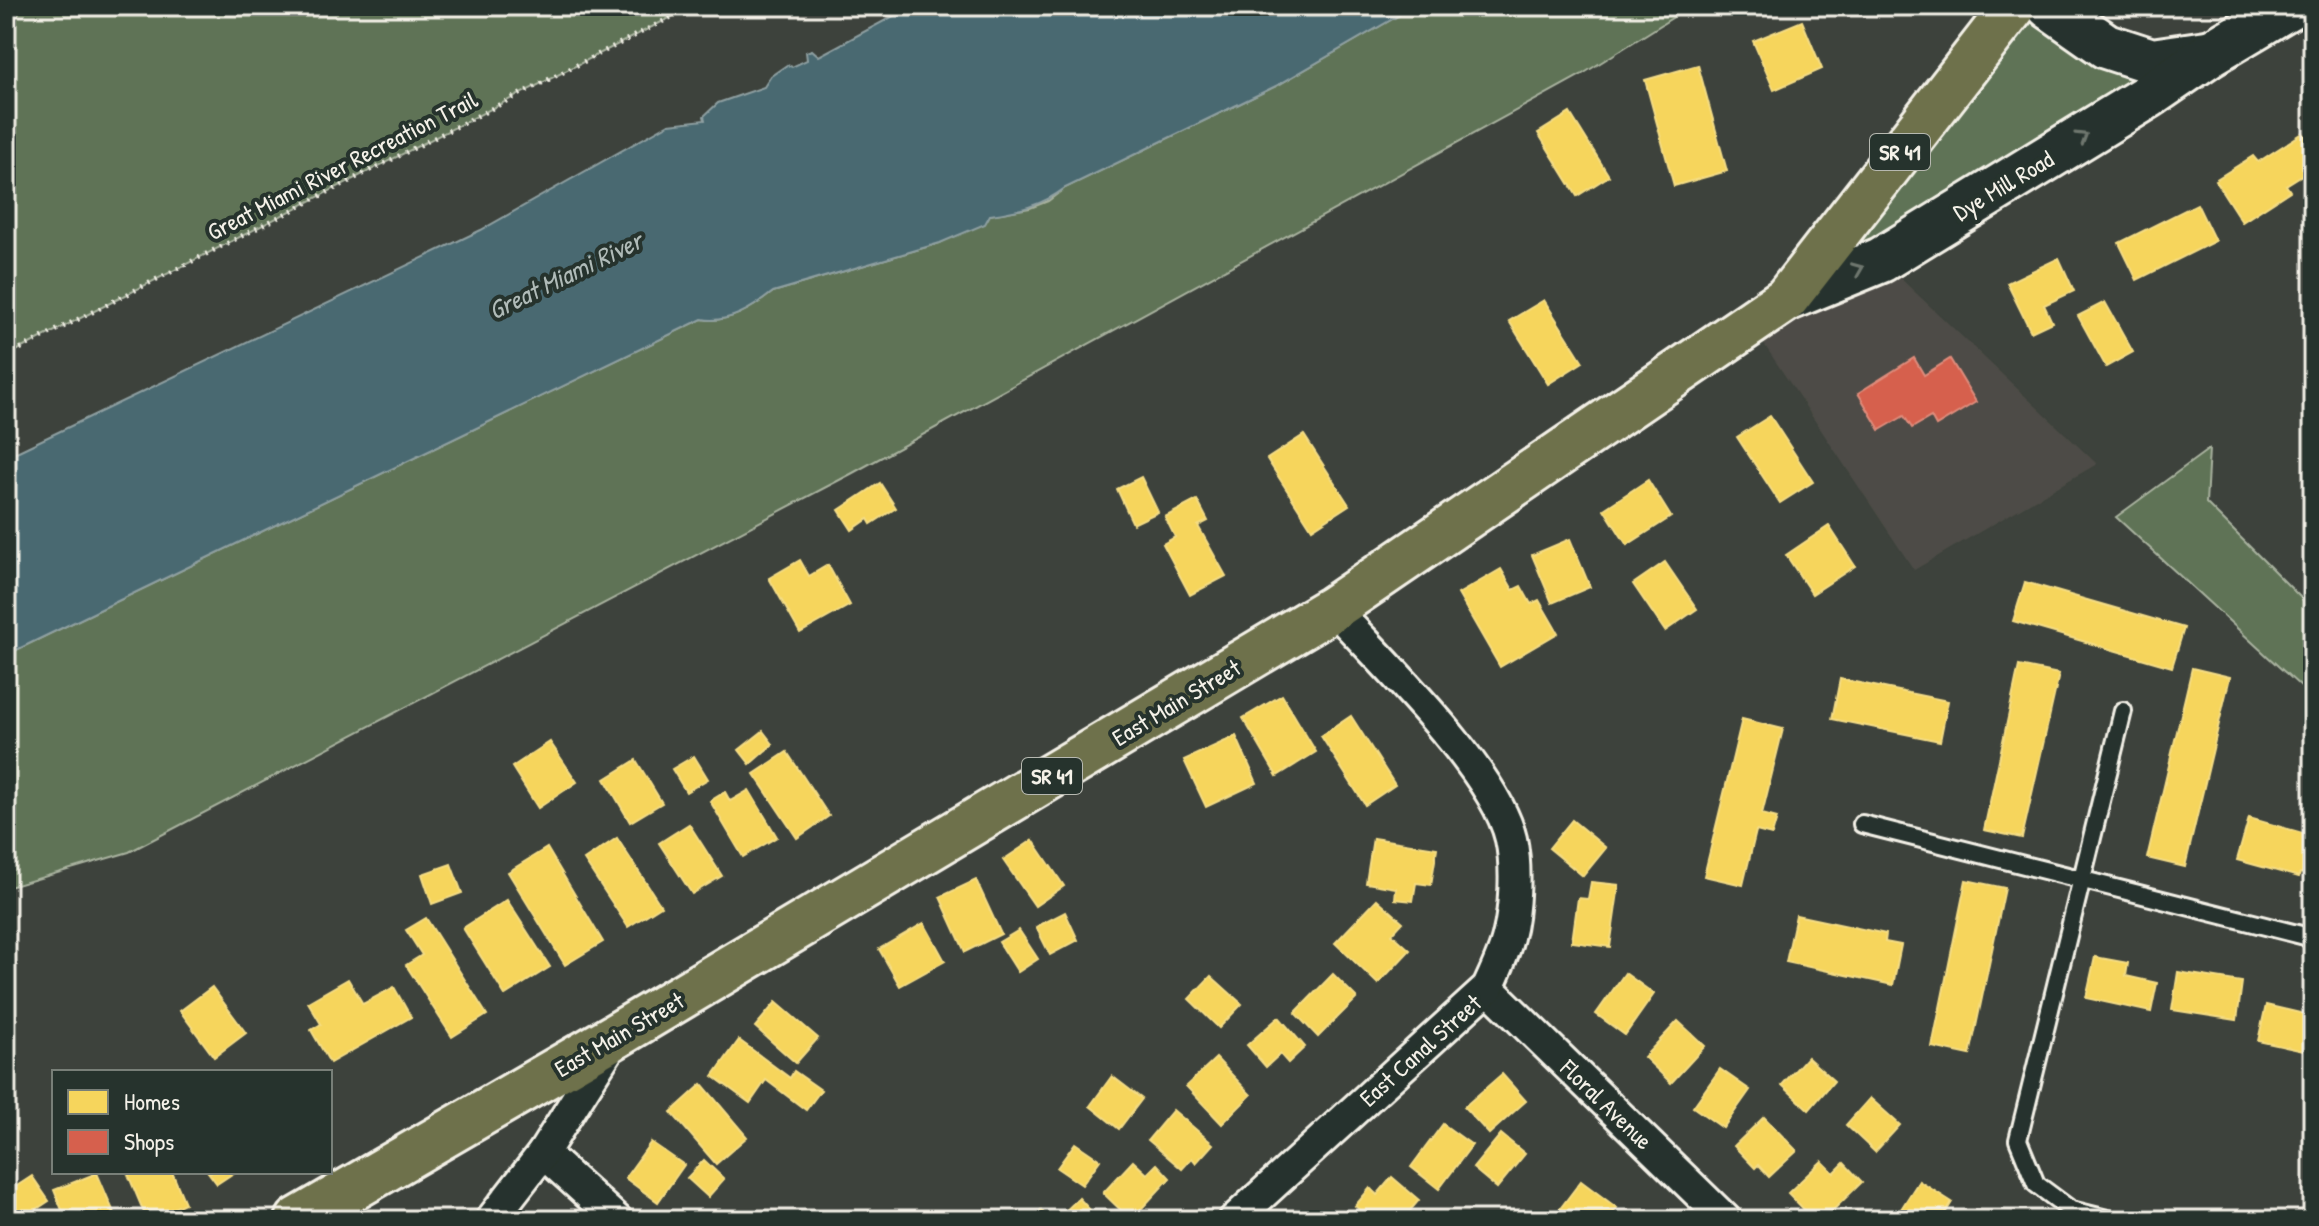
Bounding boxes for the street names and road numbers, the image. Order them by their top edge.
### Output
street label: Great Miami River Recreation Trail [201,83,483,247]
road number: SR 41 [1870,134,1930,170]
street label: Dye Mill Road [1947,143,2059,227]
street label: East Main Street [1106,651,1247,753]
road number: SR 41 [1022,758,1082,794]
street label: East Main Street [548,984,690,1084]
street label: East Canal Street [1352,986,1488,1113]
street label: Floral Avenue [1553,1051,1660,1156]

